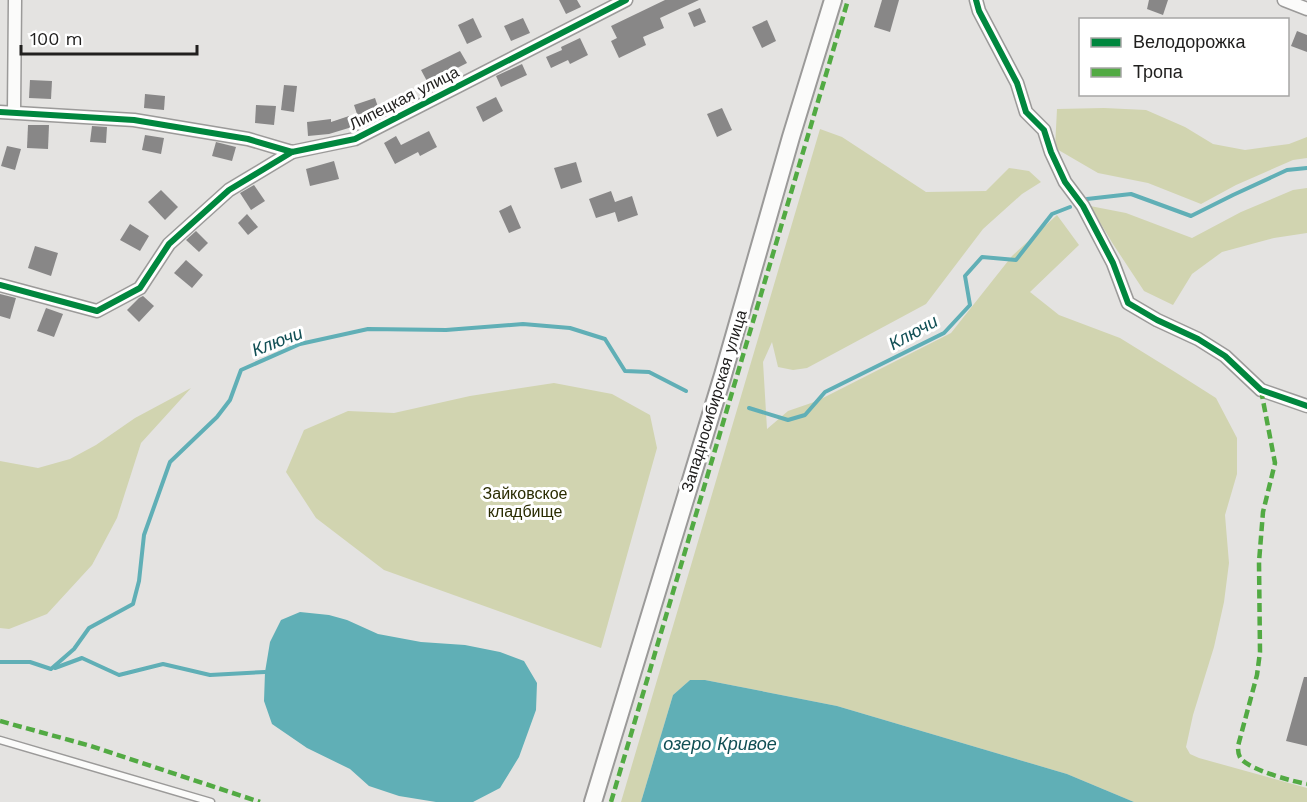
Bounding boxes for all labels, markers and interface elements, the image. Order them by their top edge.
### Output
scale bar [21,18,196,56]
legend [1079,18,1289,96]
text: 100 m [30,28,83,49]
text: Велодорожка [1133,31,1246,52]
text: Тропа [1133,61,1184,82]
street label: Липецкая улица [346,62,462,134]
street label: Западносибирская улица [677,308,751,494]
water label: Ключи [885,310,941,354]
water label: Ключи [249,322,305,360]
park label: Зайковское кладбище [483,484,568,521]
water label: озеро Кривое [663,733,777,754]

